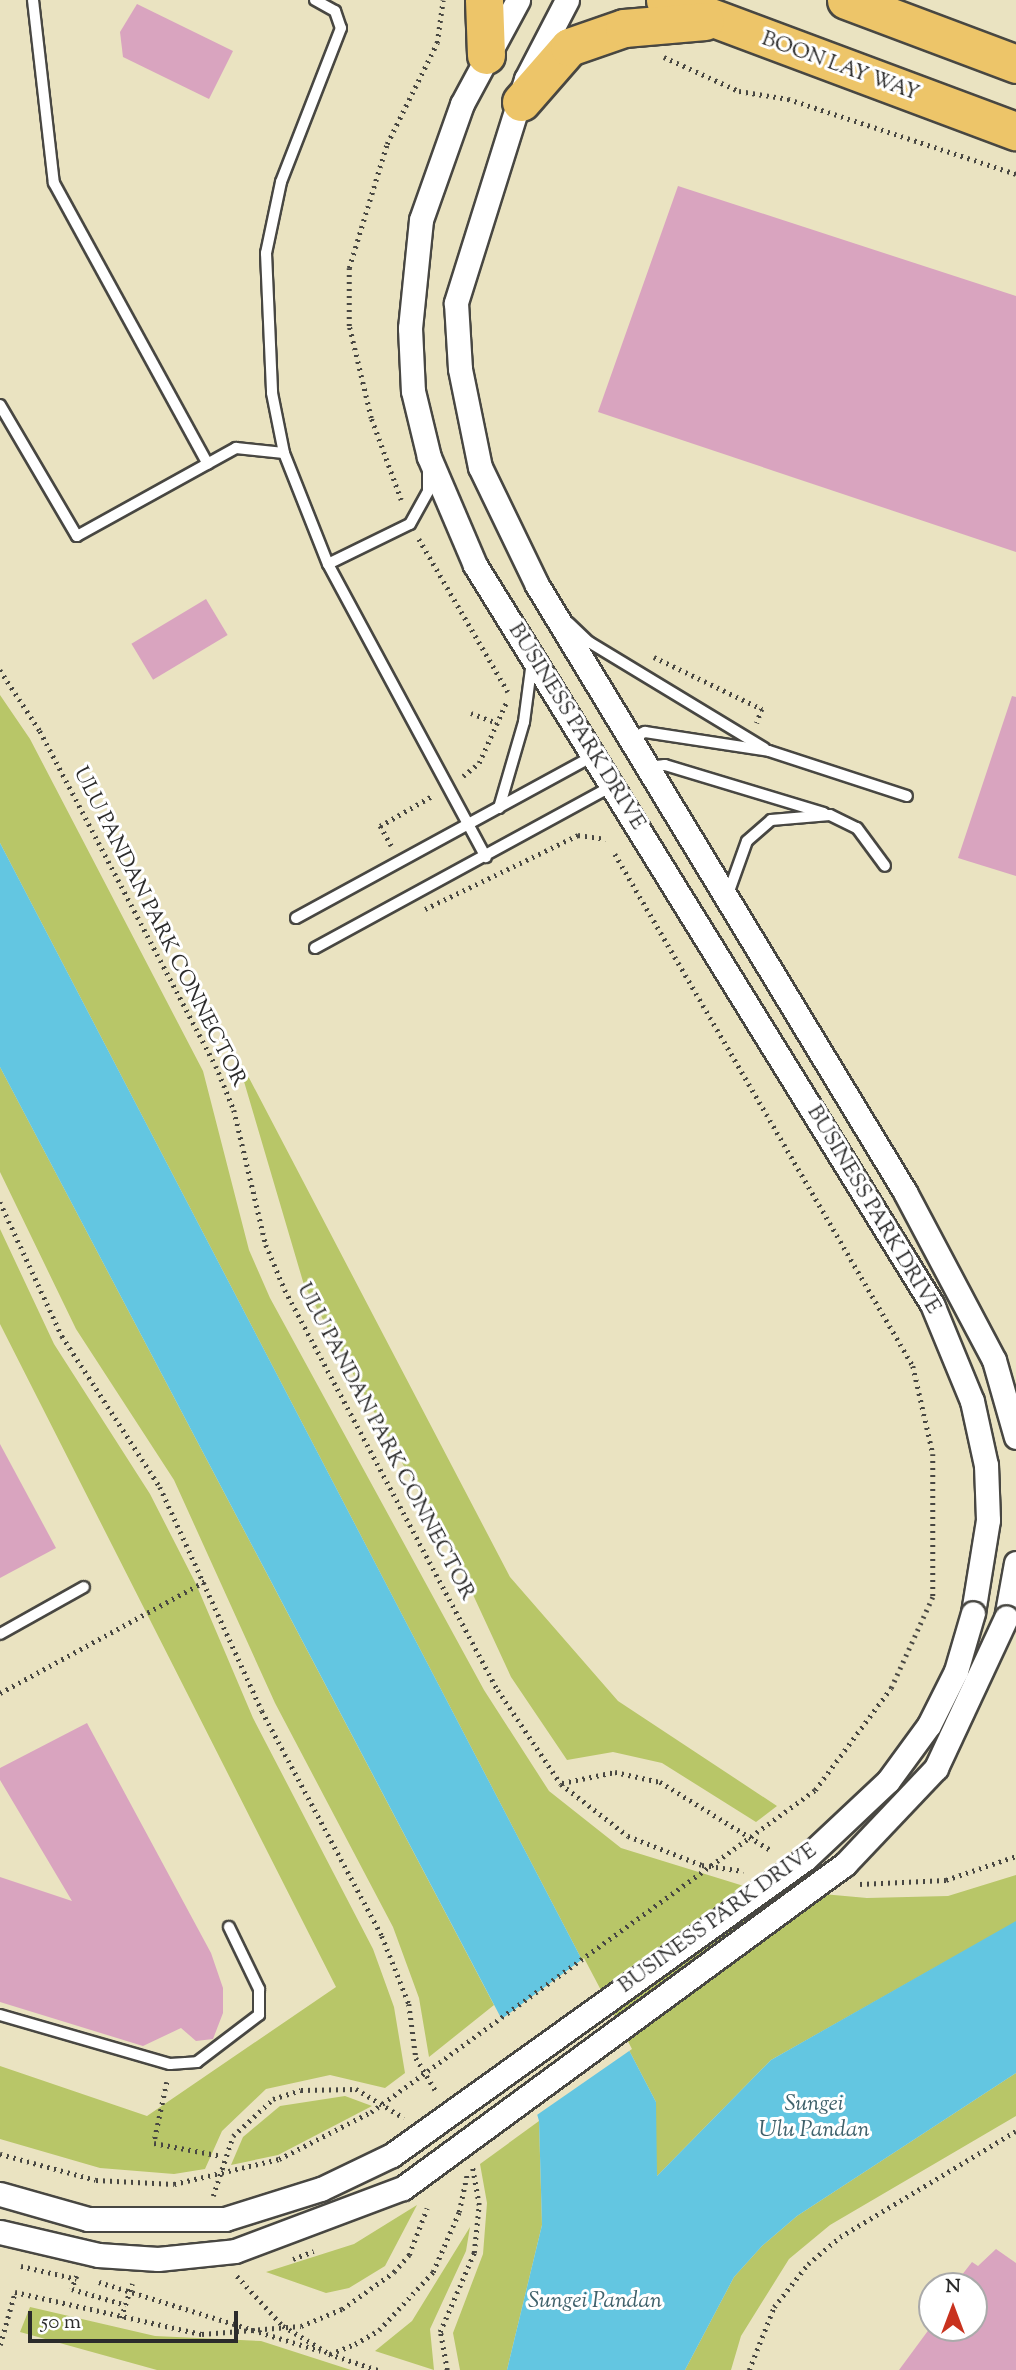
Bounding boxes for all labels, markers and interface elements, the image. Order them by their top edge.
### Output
street label: BOON LAY WAY [758,27,922,107]
street label: BUSINESS PARK DRIVE [502,619,650,835]
street label: ULU PANDAN PARK CONNECTOR [67,763,251,1091]
street label: BUSINESS PARK DRIVE [801,1101,945,1319]
street label: ULU PANDAN PARK CONNECTOR [290,1279,480,1605]
street label: BUSINESS PARK DRIVE [614,1839,822,1999]
water label: Sungei Ulu Pandan [758,2091,870,2145]
north arrow [918,2272,988,2342]
text: N [945,2274,961,2301]
water label: Sungei Pandan [528,2288,662,2316]
scale bar [32,2296,242,2340]
text: 50 m [41,2308,81,2338]

